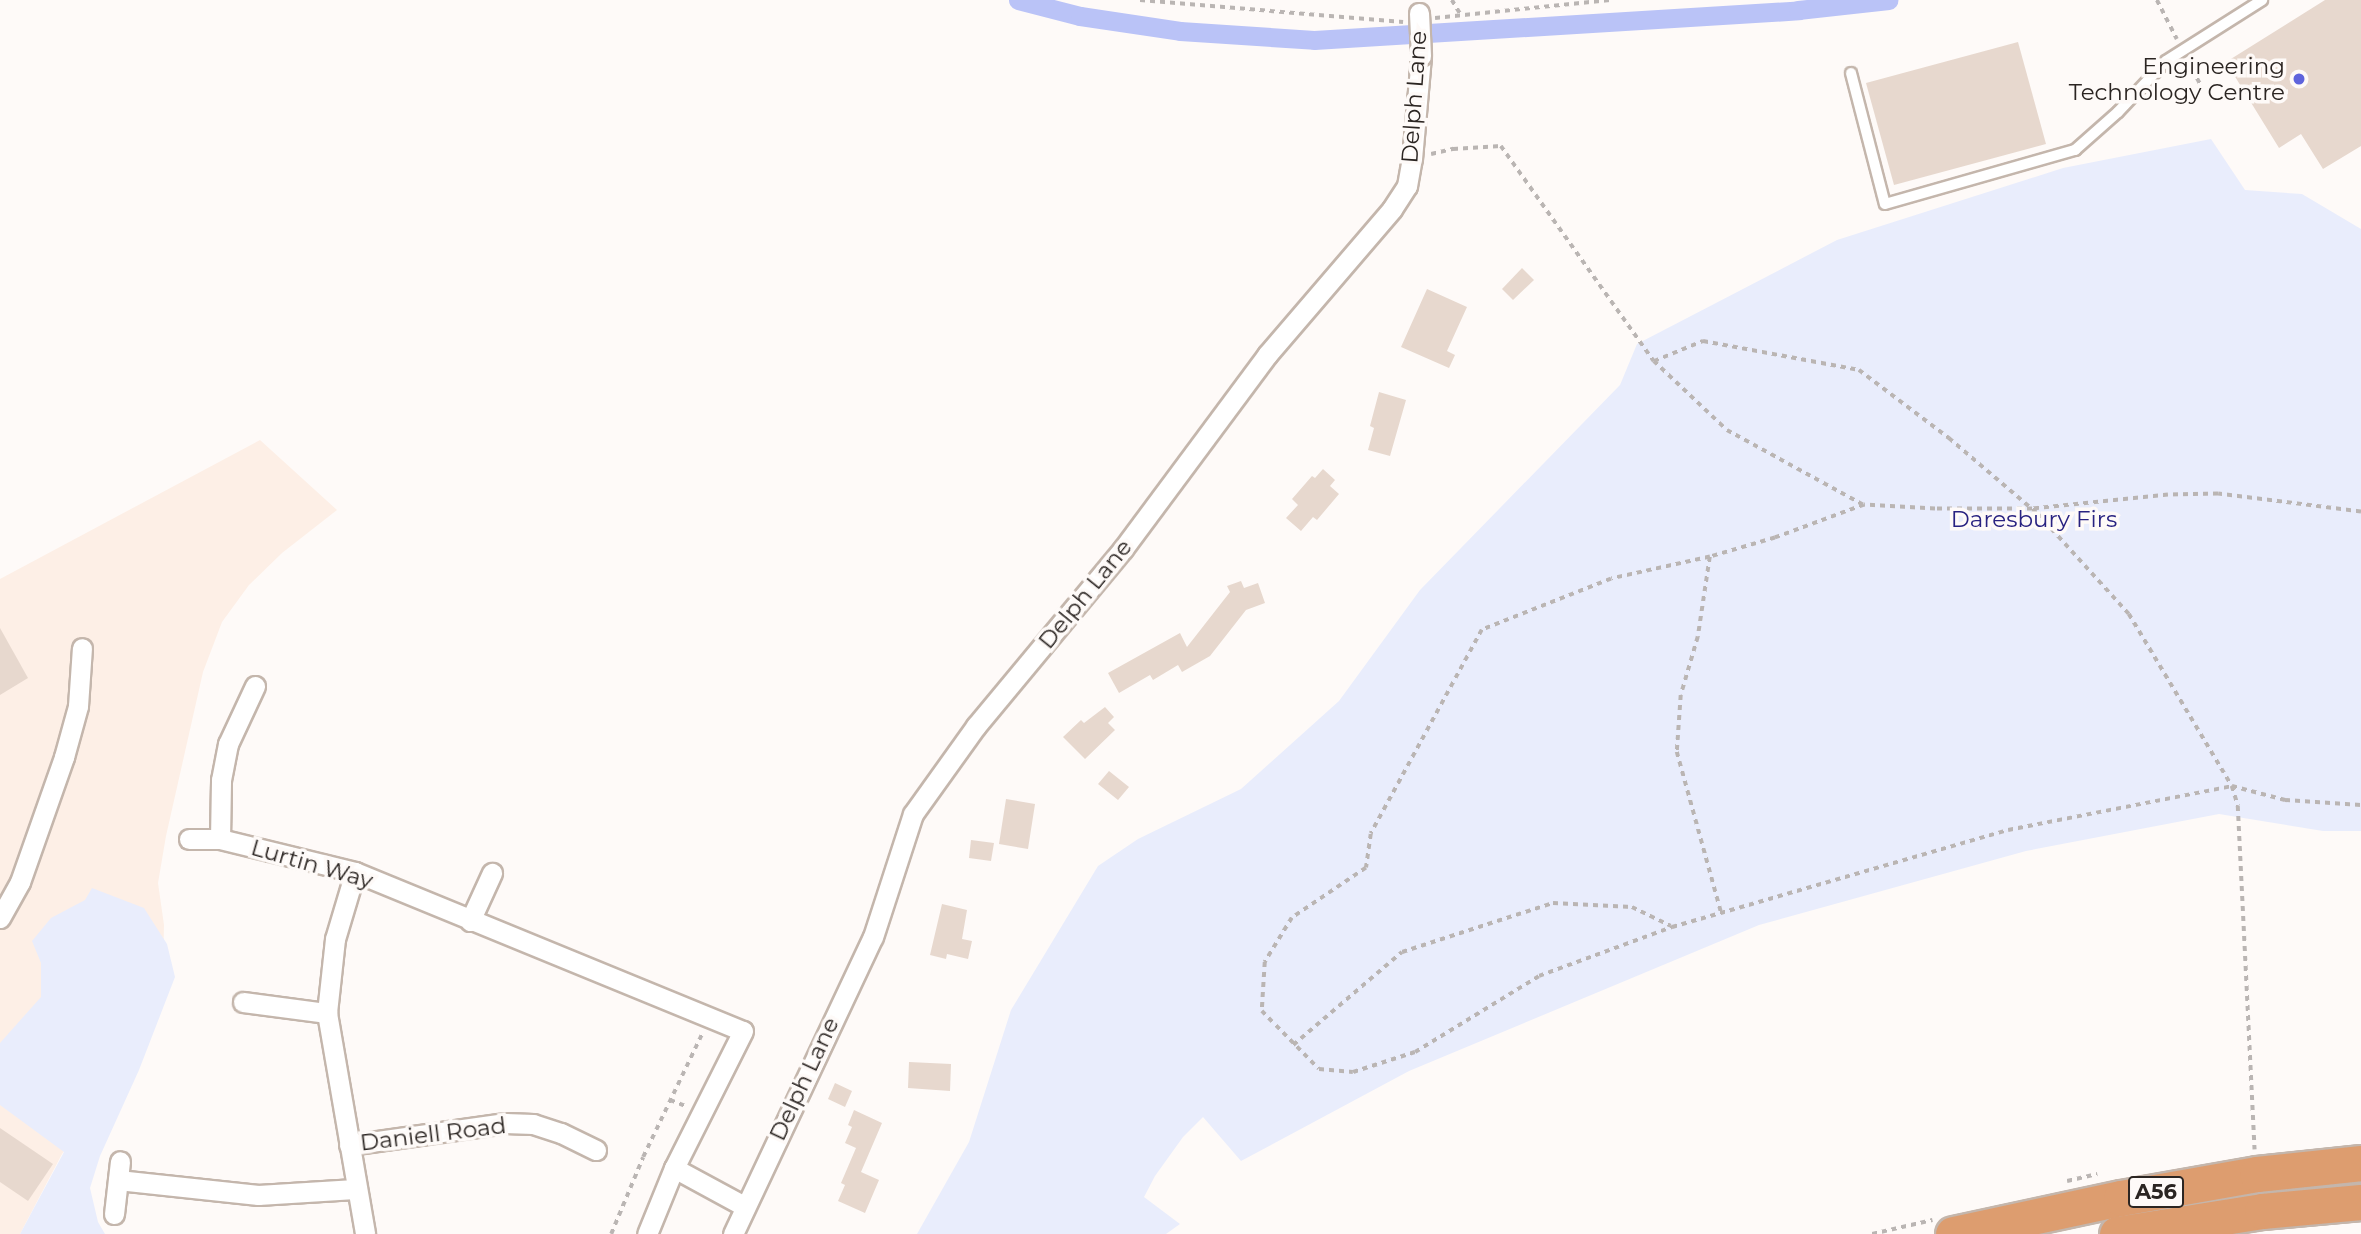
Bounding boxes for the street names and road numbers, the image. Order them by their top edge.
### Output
street label: Delph Lane [1396,30,1432,164]
street label: Delph Lane [1032,534,1138,654]
street label: Lurtin Way [248,833,376,895]
street label: Delph Lane [763,1013,845,1145]
street label: Daniell Road [358,1111,508,1157]
road number: A56 [2128,1174,2184,1210]

